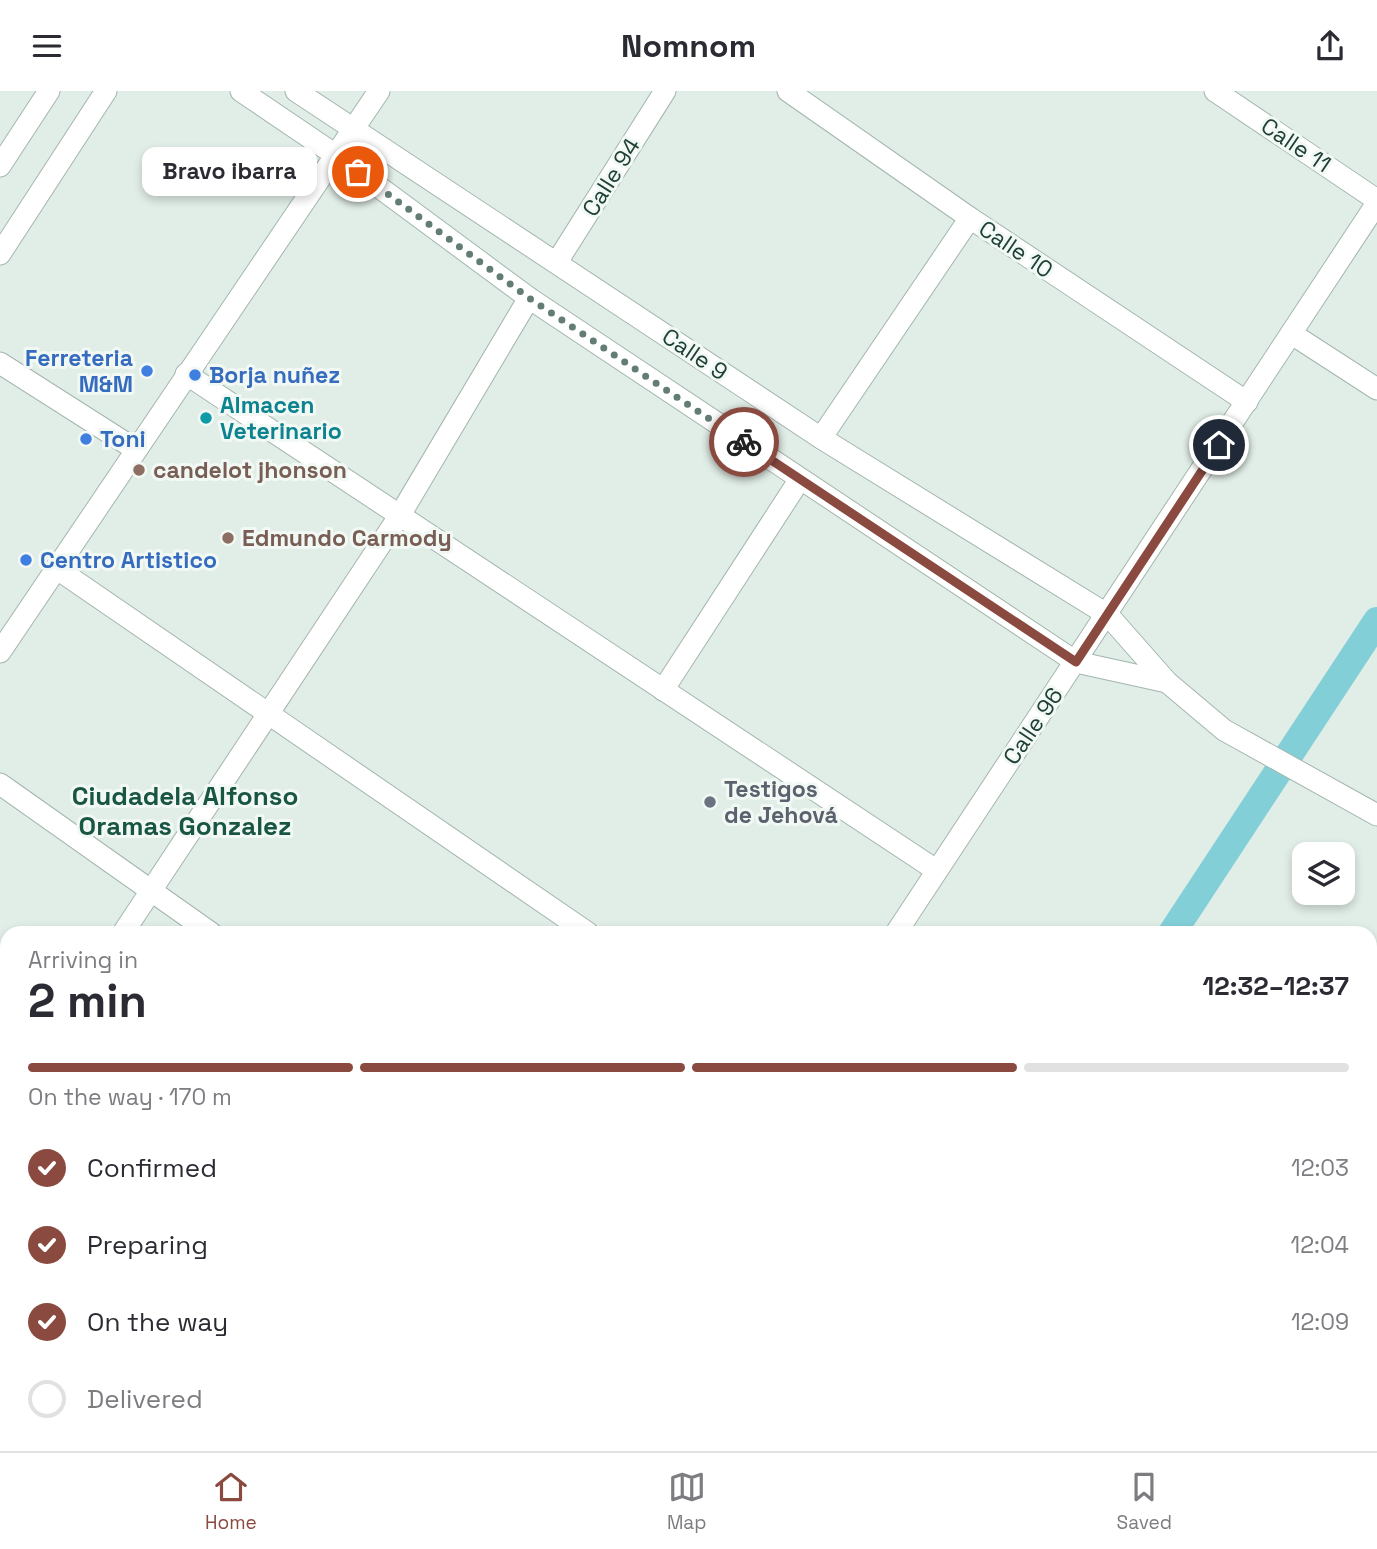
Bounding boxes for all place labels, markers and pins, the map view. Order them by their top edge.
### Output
pin [328,142,388,202]
callout: Bravo ibarra [141,147,316,197]
place label: Ferreteria M&M [25,343,133,399]
place label: Borja nuñez [209,360,340,390]
marker: Ferreteria M&M [139,363,155,379]
marker: Borja nuñez [187,367,203,383]
place label: Almacen Veterinario [220,390,342,446]
marker: Almacen Veterinario [198,410,214,426]
pin [1189,415,1249,475]
place label: Toni [100,424,146,454]
marker: Toni [78,431,94,447]
place label: candelot jhonson [153,455,347,485]
marker: candelot jhonson [131,462,147,478]
place label: Edmundo Carmody [242,523,452,553]
marker: Edmundo Carmody [220,530,236,546]
place label: Centro Artistico [40,545,217,575]
marker: Centro Artistico [18,552,34,568]
place label: Testigos de Jehová [724,774,838,830]
marker: Testigos de Jehová [702,794,718,810]

